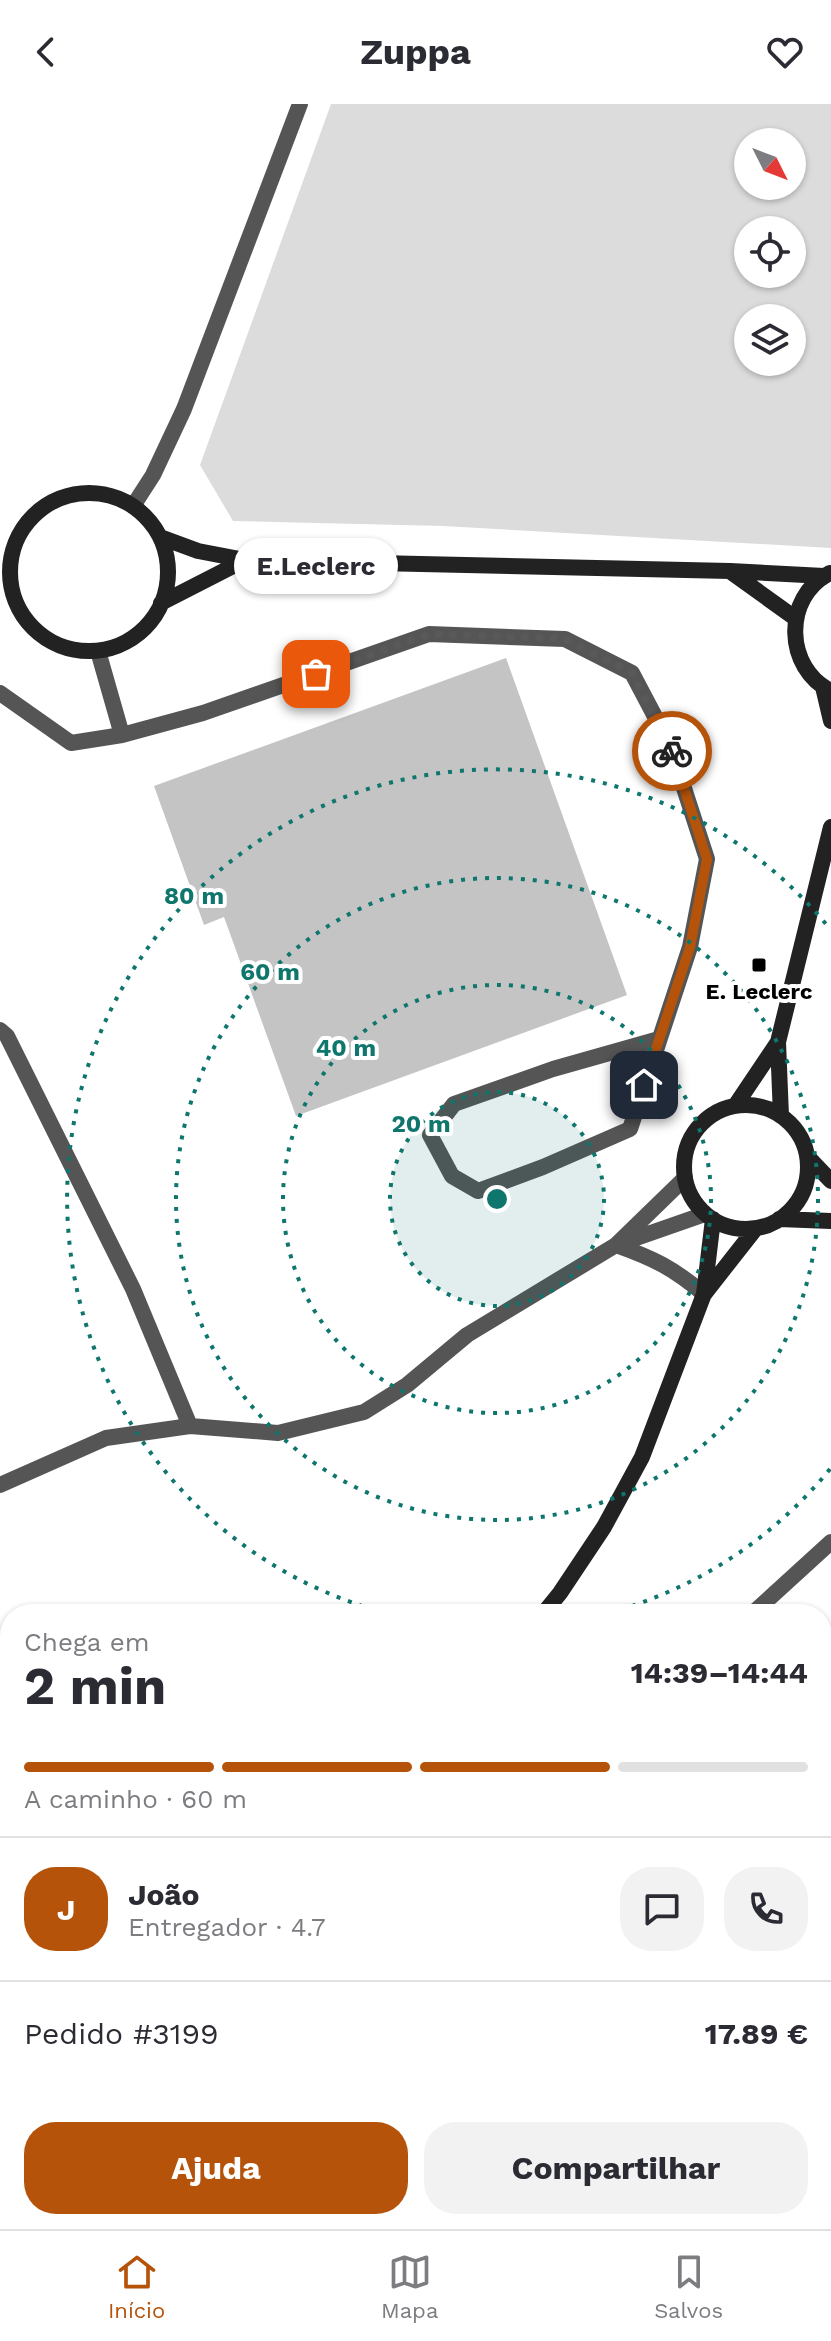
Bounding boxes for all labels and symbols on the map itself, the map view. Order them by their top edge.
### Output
north arrow [734,128,806,200]
callout: E.Leclerc [234,538,398,594]
pin [282,640,350,708]
courier [632,711,712,791]
text: 80 m [164,882,224,910]
marker: E. Leclerc [750,956,768,974]
text: 60 m [240,958,300,986]
place label: E. Leclerc [706,979,812,1004]
text: 40 m [316,1034,376,1062]
pin [610,1051,678,1119]
text: 20 m [391,1110,451,1138]
centre of rings [483,1185,511,1213]

